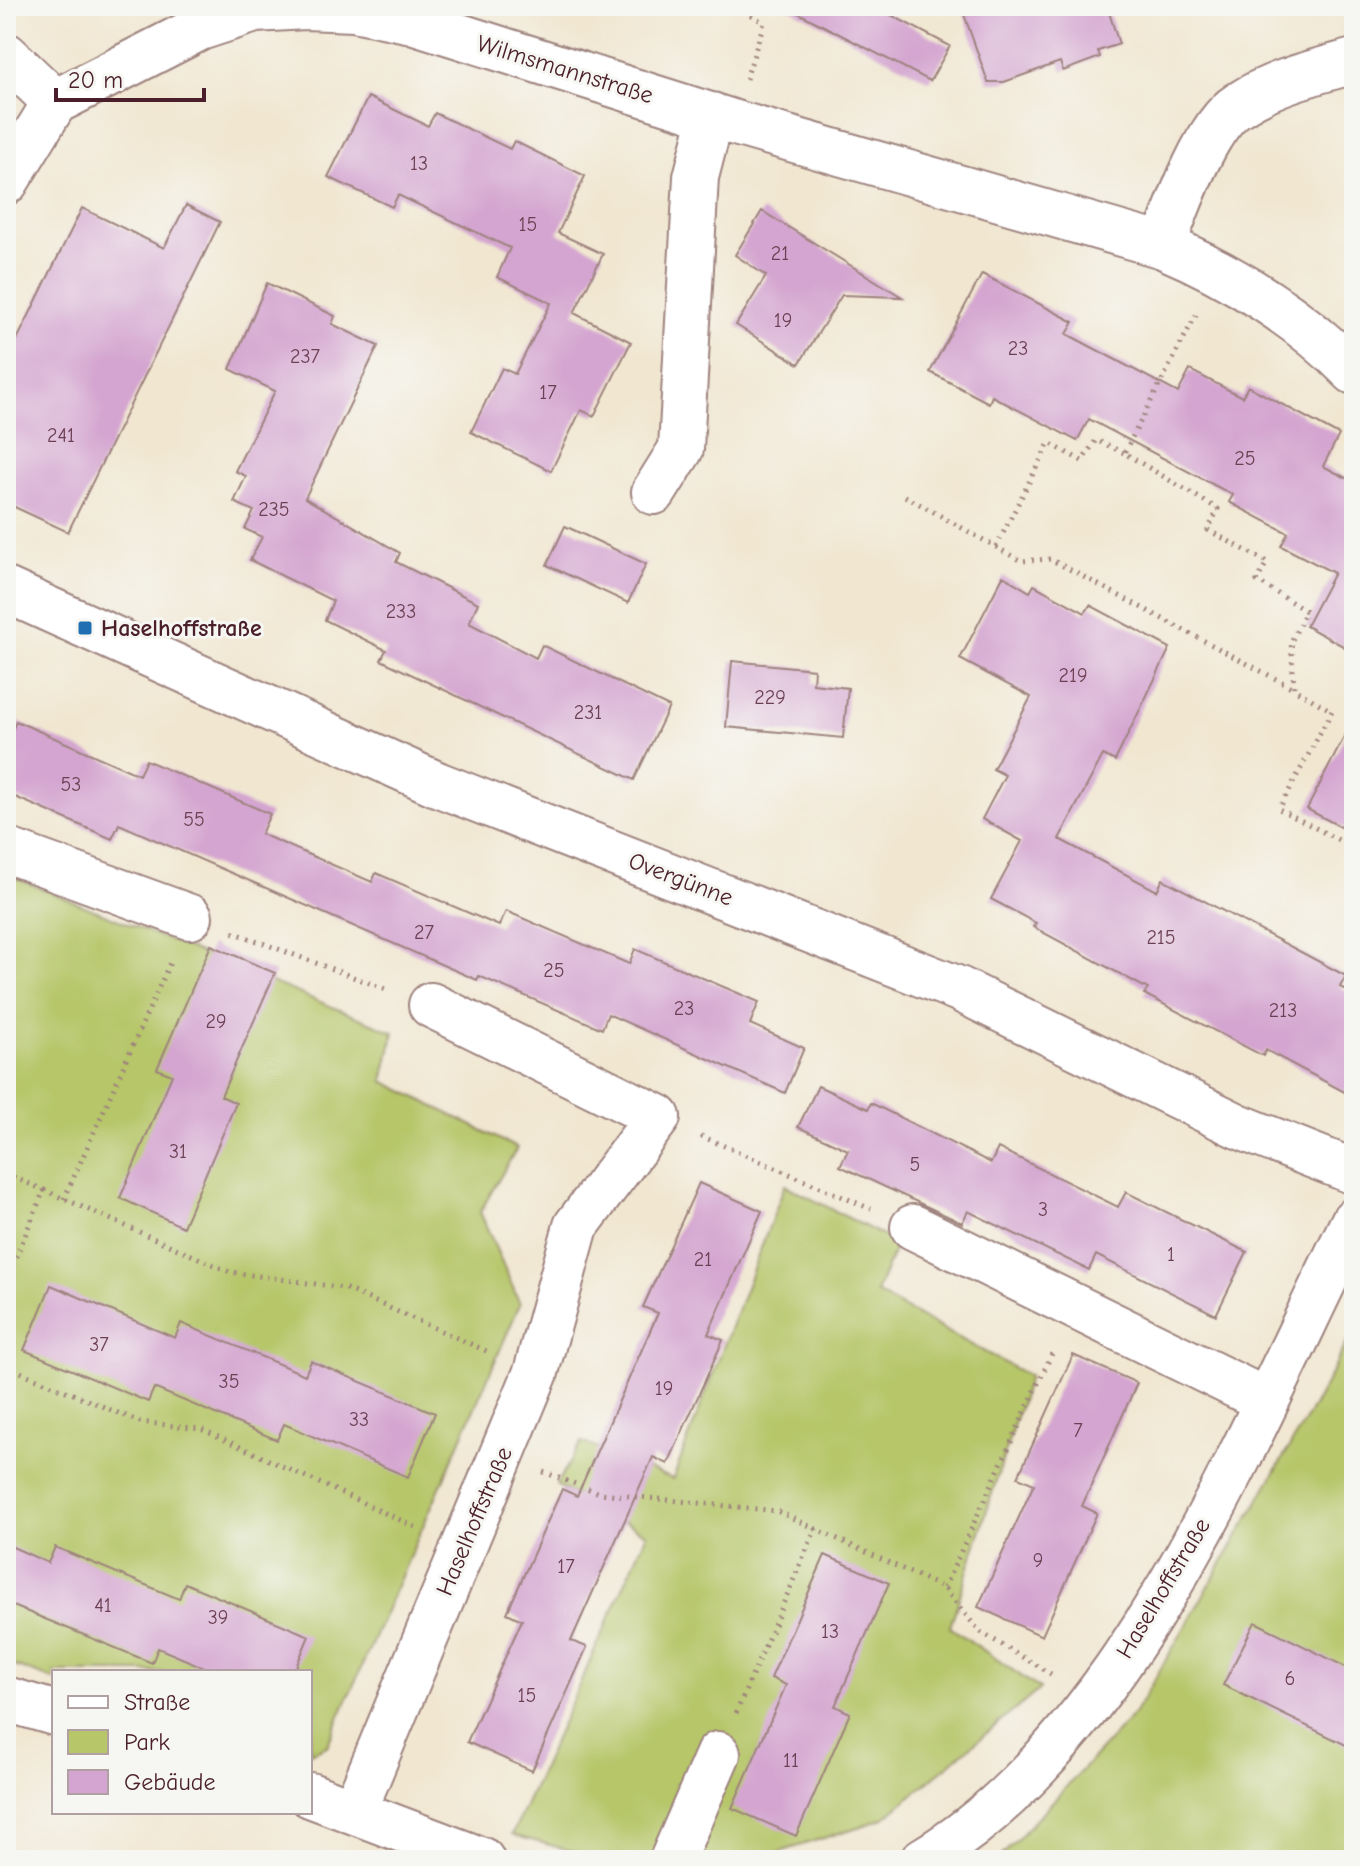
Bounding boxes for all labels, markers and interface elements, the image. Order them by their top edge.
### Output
street label: Wilmsmannstraße [473,29,657,109]
scale bar [56,52,204,102]
text: 20 m [68,66,123,94]
house number: 13 [410,152,428,175]
house number: 15 [519,213,537,236]
house number: 21 [771,242,789,265]
house number: 19 [774,309,792,332]
house number: 23 [1008,337,1028,360]
house number: 237 [290,345,321,368]
house number: 17 [539,381,557,404]
house number: 241 [47,424,75,447]
house number: 25 [1234,447,1256,470]
house number: 235 [258,498,290,521]
house number: 233 [386,600,416,623]
place label: Haselhoffstraße [101,614,262,642]
marker: Haselhoffstraße [76,619,94,637]
house number: 219 [1059,664,1088,687]
house number: 229 [754,686,786,709]
house number: 231 [574,701,602,724]
house number: 53 [61,773,81,796]
house number: 55 [183,808,205,831]
street label: Overgünne [625,846,737,912]
house number: 27 [414,921,434,944]
house number: 215 [1146,926,1176,949]
house number: 25 [543,959,565,982]
house number: 23 [674,997,694,1020]
house number: 213 [1269,999,1297,1022]
house number: 29 [205,1010,227,1033]
house number: 31 [169,1140,187,1163]
house number: 5 [910,1153,920,1176]
house number: 3 [1038,1198,1048,1221]
house number: 1 [1167,1243,1175,1266]
house number: 21 [694,1248,712,1271]
house number: 37 [89,1333,109,1356]
house number: 35 [219,1370,239,1393]
house number: 19 [655,1377,673,1400]
house number: 33 [349,1408,369,1431]
house number: 7 [1073,1419,1083,1442]
street label: Haselhoffstraße [430,1442,518,1600]
street label: Haselhoffstraße [1110,1513,1216,1663]
house number: 9 [1033,1549,1043,1572]
house number: 17 [557,1555,575,1578]
house number: 41 [94,1594,112,1617]
house number: 39 [208,1606,228,1629]
house number: 13 [821,1620,839,1643]
house number: 6 [1285,1667,1295,1690]
legend [52,1670,312,1814]
house number: 15 [518,1684,536,1707]
text: Straße [124,1688,190,1716]
text: Park [124,1728,170,1756]
house number: 11 [783,1749,799,1772]
text: Gebäude [124,1768,215,1796]

